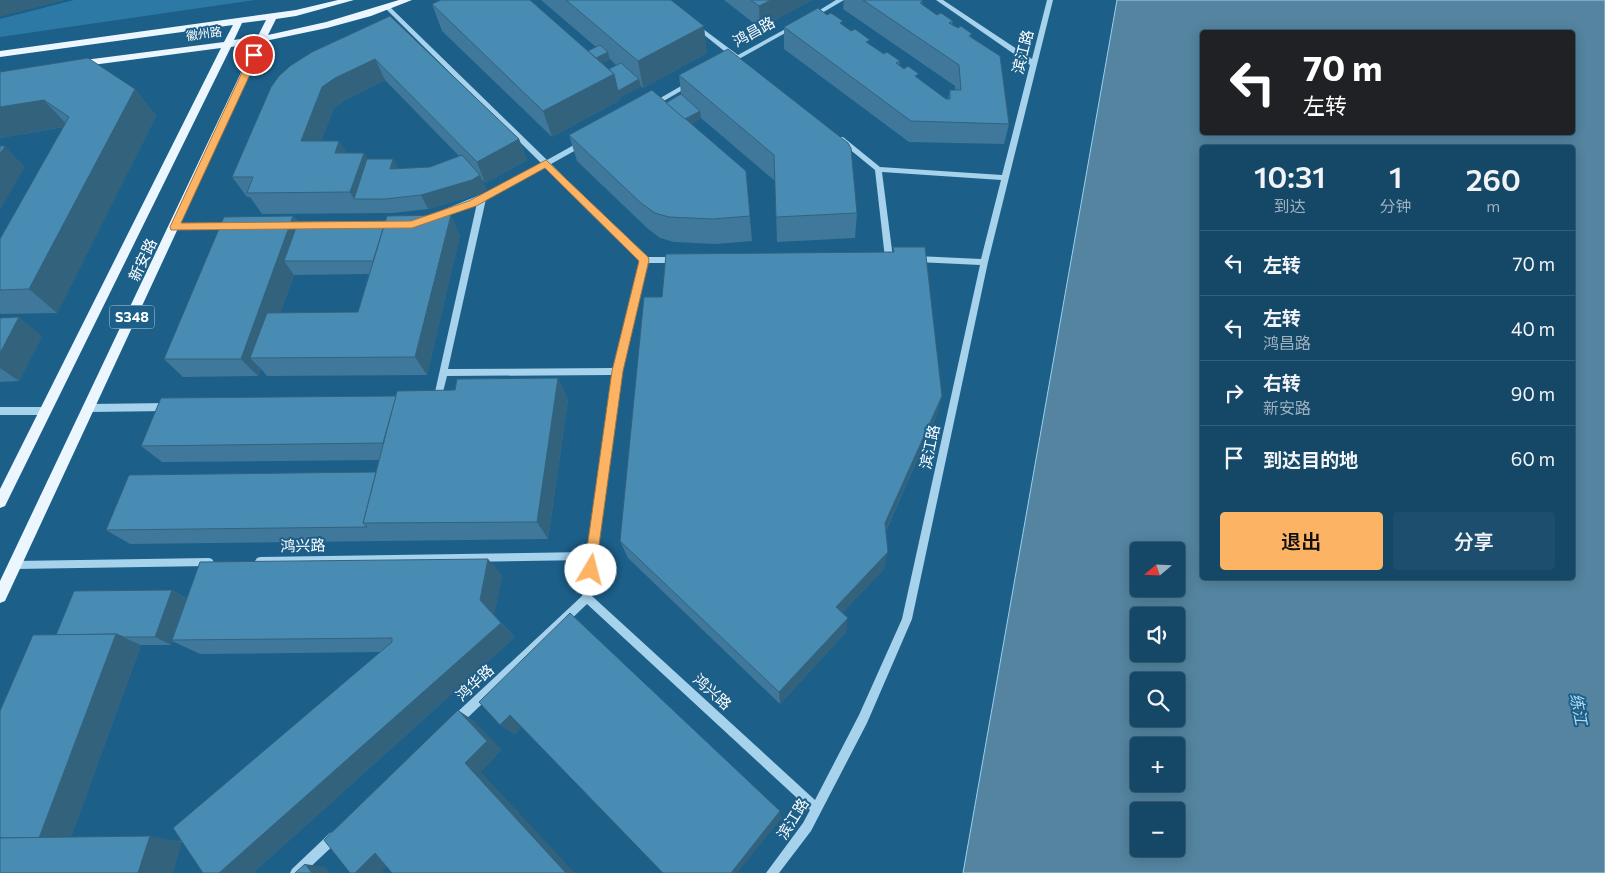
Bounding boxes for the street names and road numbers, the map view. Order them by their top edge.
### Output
street label: 鸿昌路 [729,12,778,50]
street label: 徽州路 [185,24,223,42]
street label: 滨江路 [1008,28,1036,76]
street label: 新安路 [124,235,160,284]
road number: S348 [110,306,154,328]
street label: 滨江路 [916,423,943,471]
street label: 鸿兴路 [280,536,326,554]
street label: 鸿华路 [452,660,497,704]
street label: 鸿兴路 [690,670,735,713]
street label: 滨江路 [773,795,812,842]

